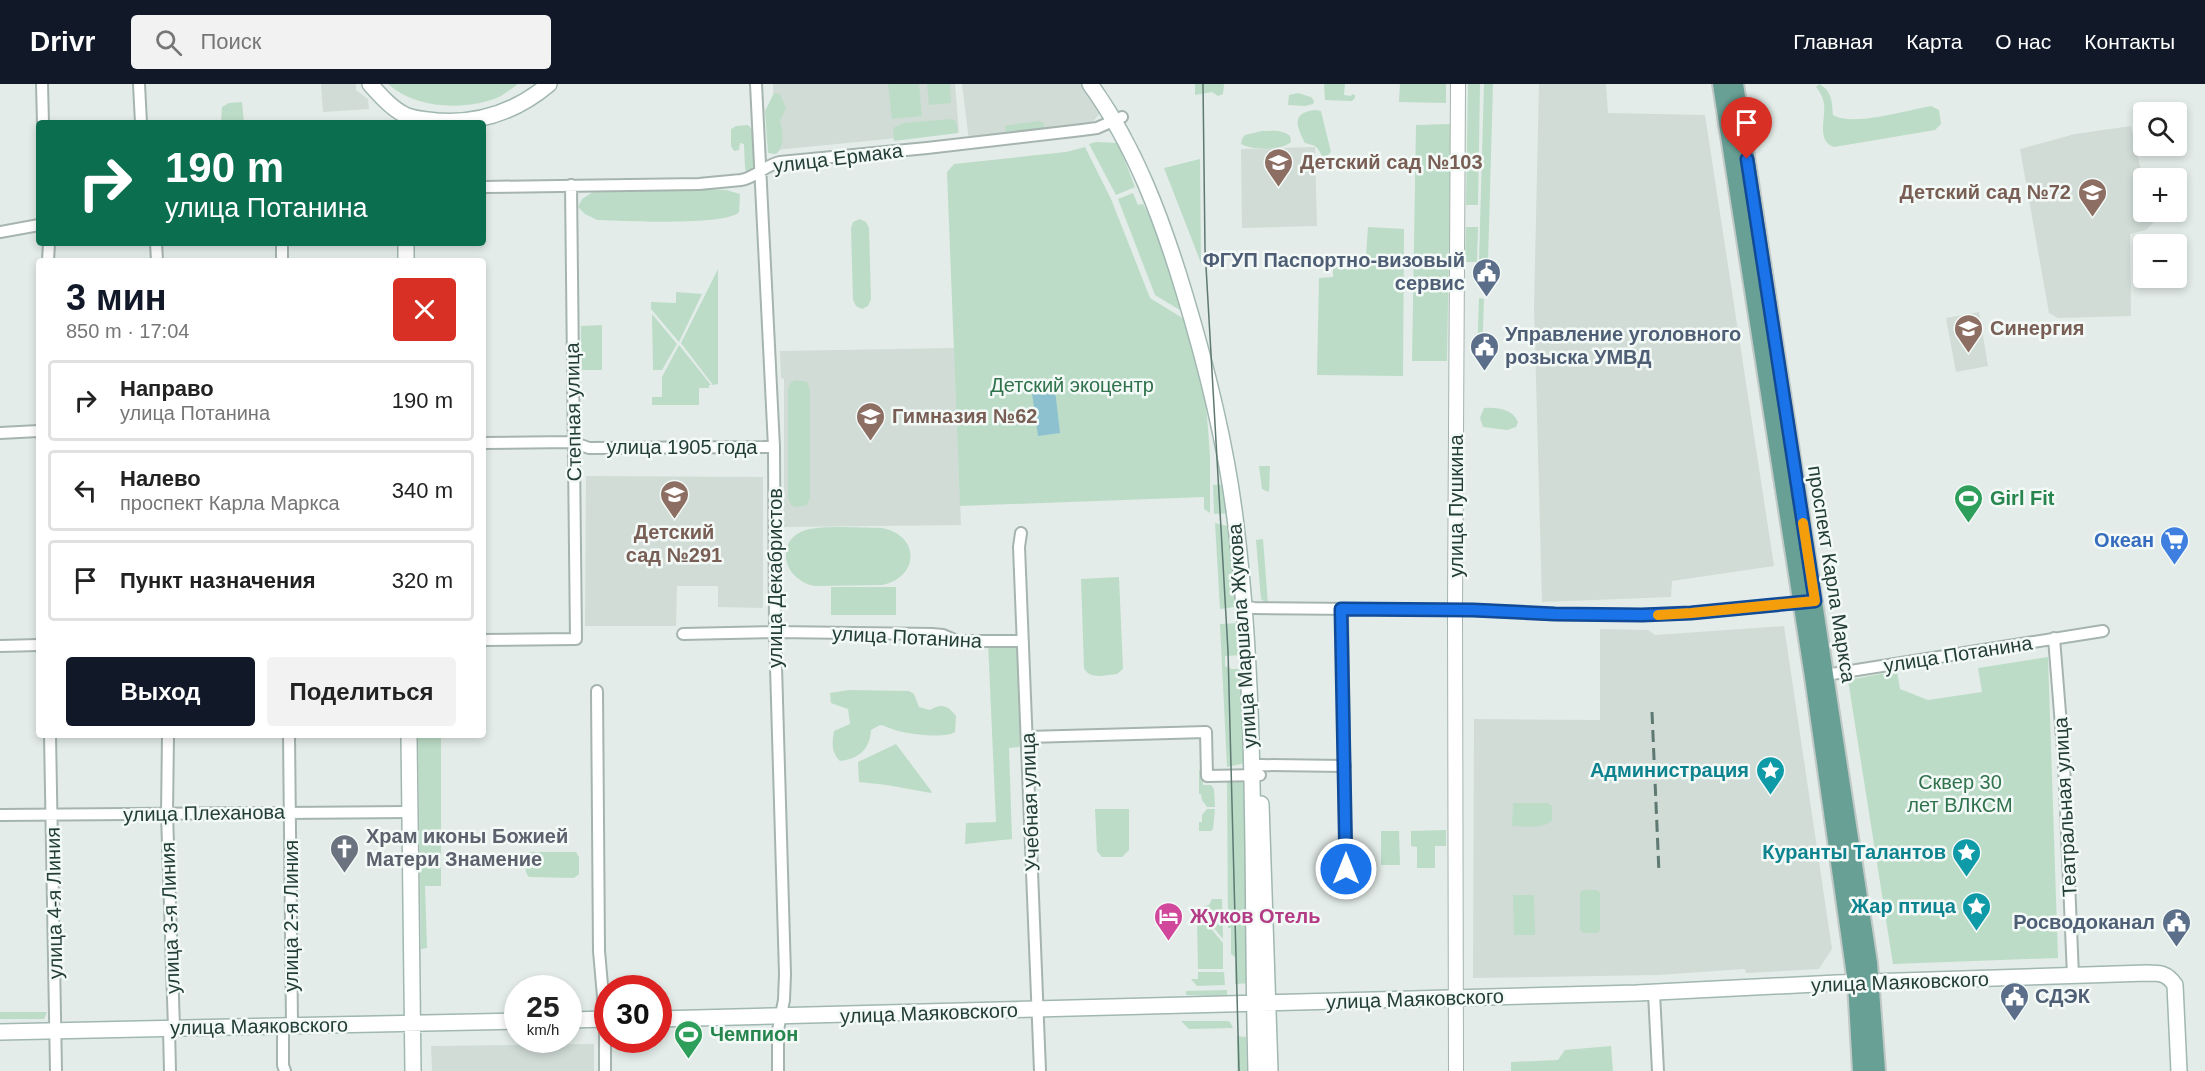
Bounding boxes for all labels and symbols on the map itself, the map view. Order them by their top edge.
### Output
pin [1721,97,1772,159]
street label: улица Ермака [772,139,905,177]
school or university icon: Детский сад №103 [1263,146,1295,188]
place label: Детский сад №103 [1300,151,1483,173]
school or university icon: Детский сад №72 [2076,176,2108,218]
place label: Детский сад №72 [1900,181,2071,203]
place label: ФГУП Паспортно-визовый сервис [1203,249,1465,294]
public building icon: ФГУП Паспортно-визовый сервис [1470,256,1502,298]
school or university icon: Синергия [1953,312,1985,354]
place label: Синергия [1990,317,2084,339]
place label: Управление уголовного розыска УМВД [1505,323,1741,368]
public building icon: Управление уголовного розыска УМВД [1468,330,1500,372]
street label: Степная улица [561,342,585,482]
park label: Детский экоцентр [990,374,1154,396]
school or university icon: Гимназия №62 [855,400,887,442]
place label: Гимназия №62 [892,405,1037,427]
street label: улица Пушкина [1445,434,1467,578]
street label: улица 1905 года [607,436,758,458]
street label: проспект Карла Маркса [1804,464,1860,685]
school or university icon: Детский сад №291 [658,478,690,520]
sports icon: Girl Fit [1953,482,1985,524]
place label: Girl Fit [1990,487,2055,509]
street label: улица Декабристов [764,488,786,668]
place label: Детский сад №291 [626,521,722,566]
street label: улица Маршала Жукова [1223,522,1261,749]
supermarket icon: Океан [2159,524,2191,566]
place label: Океан [2094,529,2154,551]
street label: улица Потанина [832,622,983,652]
street label: улица Потанина [1882,631,2035,677]
street label: Театральная улица [2049,716,2081,897]
street label: Учебная улица [1017,731,1043,872]
place icon: Администрация [1754,754,1786,796]
place label: Администрация [1590,759,1749,781]
park label: Сквер 30 лет ВЛКСМ [1907,771,2013,816]
street label: улица Плеханова [123,801,286,825]
place label: Храм иконы Божией Матери Знамение [366,825,568,870]
street label: улица 4-я Линия [42,827,66,979]
church icon: Храм иконы Божией Матери Знамение [329,832,361,874]
place icon: Куранты Талантов [1951,836,1983,878]
position arrow [1314,837,1378,901]
street label: улица 2-я Линия [280,840,302,992]
place label: Куранты Талантов [1762,841,1946,863]
street label: улица 3-я Линия [156,842,184,994]
place icon: Жар птица [1961,890,1993,932]
place label: Жар птица [1850,895,1957,917]
hotel icon: Жуков Отель [1153,900,1185,942]
place label: Жуков Отель [1189,905,1321,927]
public building icon: Росводоканал [2160,906,2192,948]
place label: Росводоканал [2013,911,2155,933]
street label: улица Маяковского [1811,968,1989,996]
speed limit sign: 30 [594,975,672,1053]
public building icon: СДЭК [1998,980,2030,1022]
street label: улица Маяковского [1326,985,1504,1013]
place label: СДЭК [2035,985,2091,1007]
street label: улица Маяковского [840,999,1018,1027]
street label: улица Маяковского [170,1013,348,1039]
sports icon: Чемпион [673,1018,705,1060]
place label: Чемпион [710,1023,798,1045]

